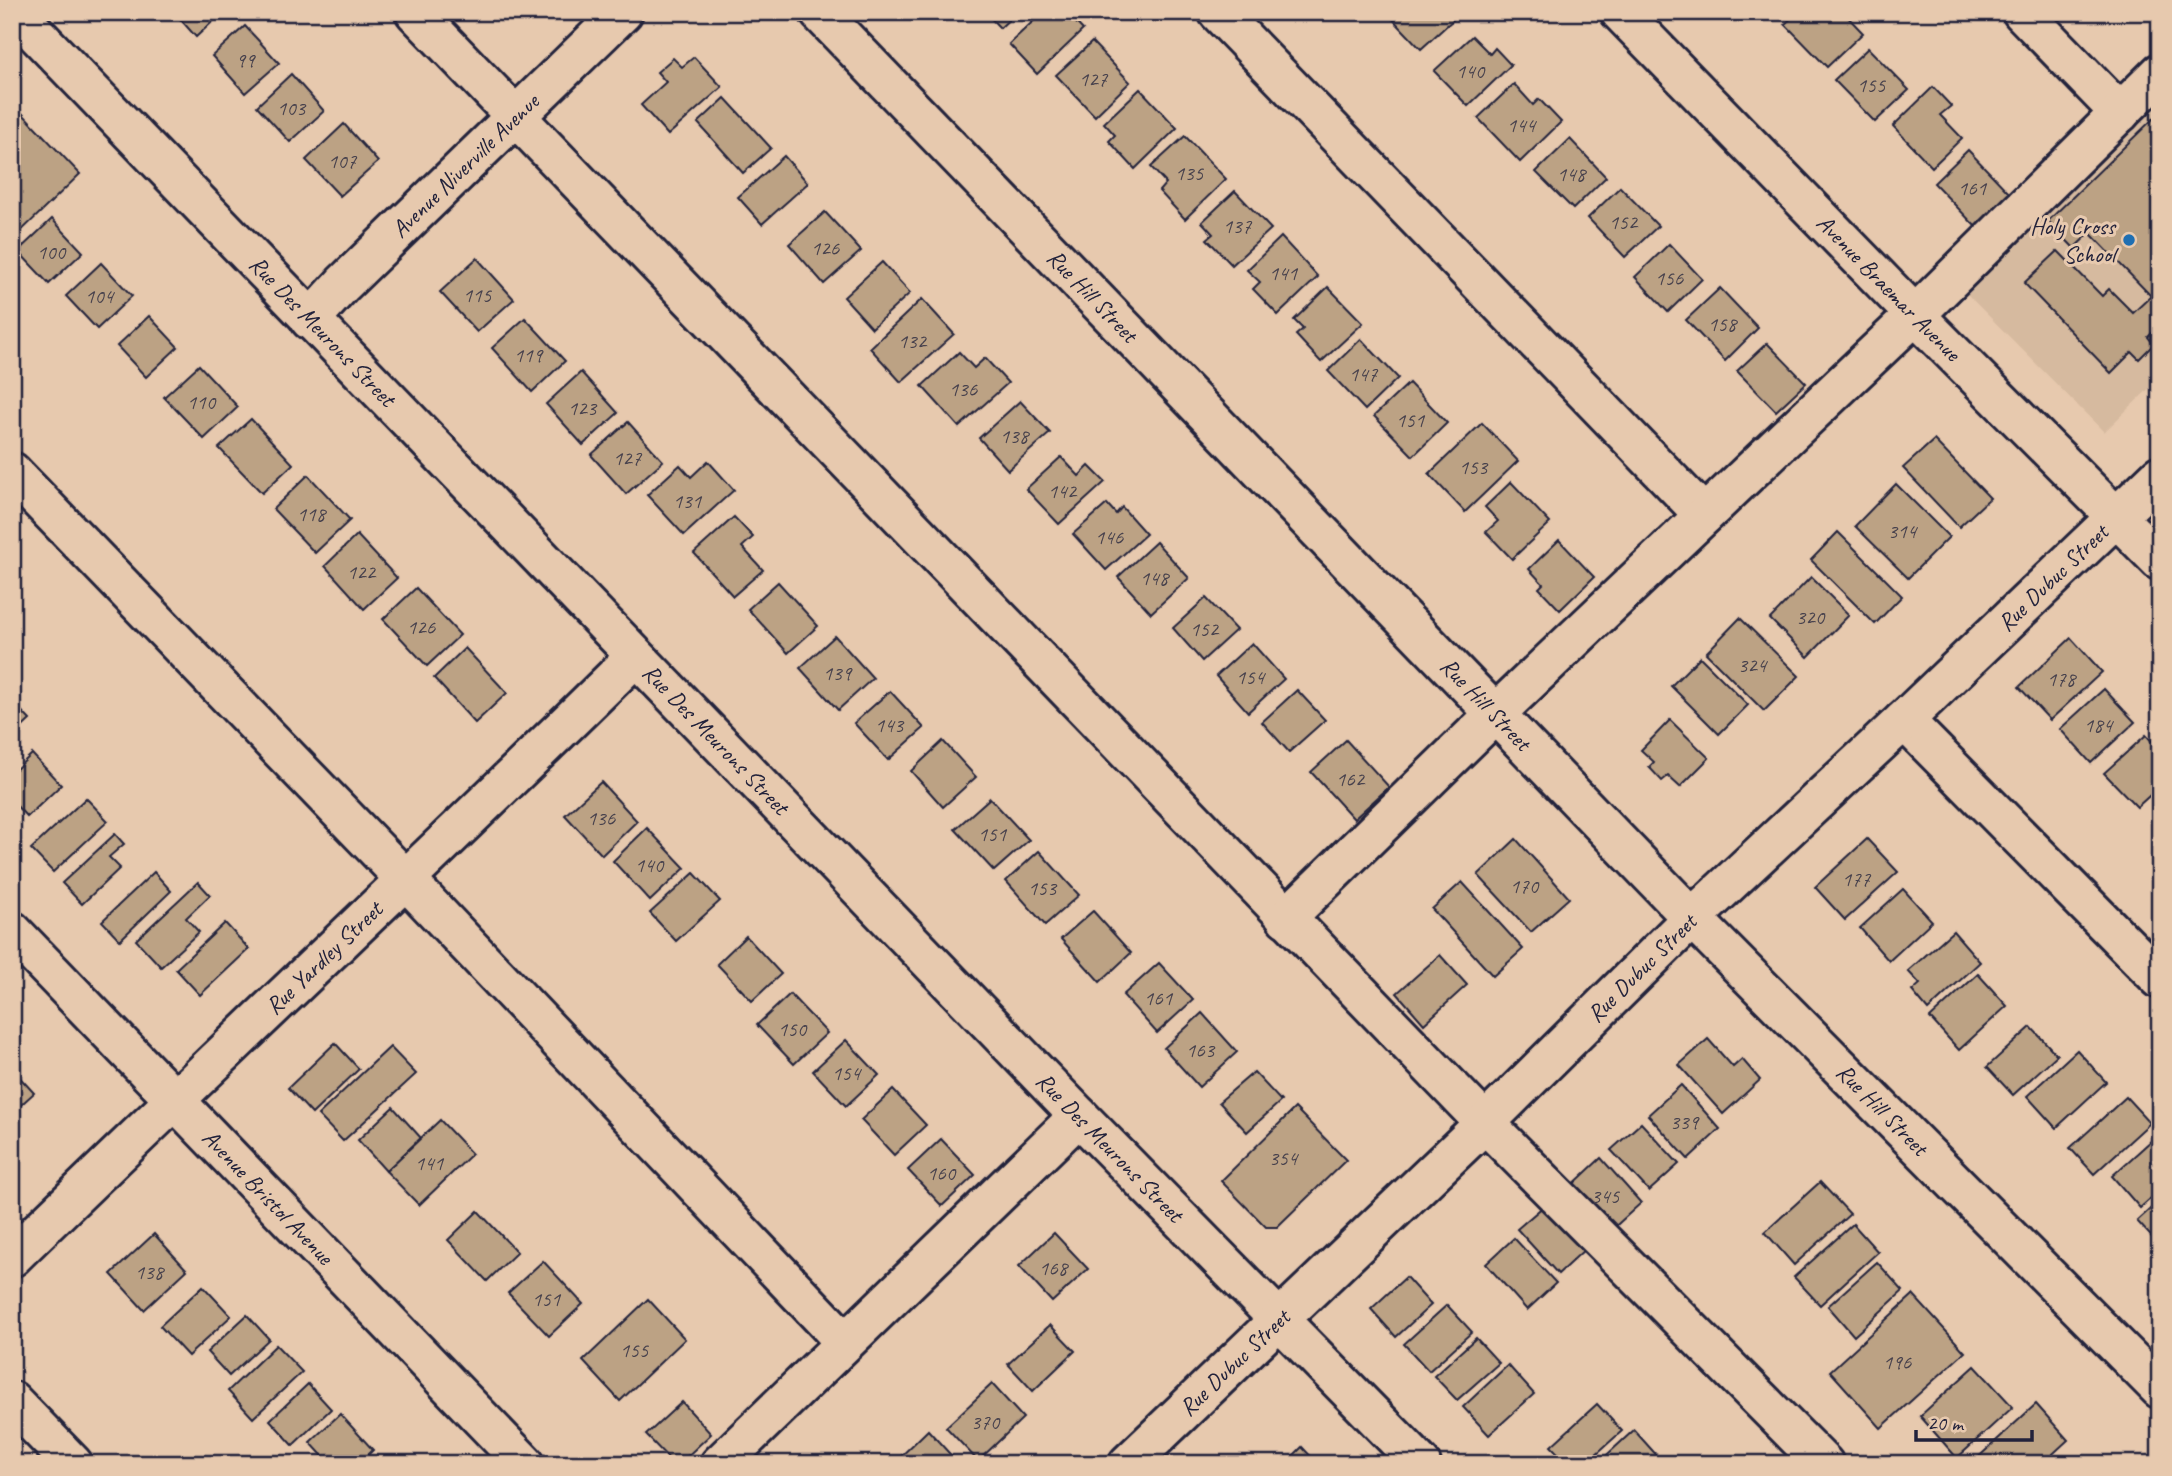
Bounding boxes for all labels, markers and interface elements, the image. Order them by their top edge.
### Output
house number: 99 [236,47,256,73]
house number: 140 [1456,58,1486,84]
house number: 127 [1079,66,1109,92]
house number: 155 [1857,72,1887,98]
street label: Avenue Niverville Avenue [385,85,547,244]
house number: 103 [277,95,307,121]
house number: 144 [1507,112,1538,138]
house number: 107 [328,148,358,174]
house number: 135 [1175,160,1205,186]
house number: 148 [1557,161,1588,187]
house number: 161 [1958,175,1988,201]
street label: Avenue Braemar Avenue [1810,208,1969,369]
house number: 152 [1609,209,1639,235]
place label: Holy Cross School [2030,211,2119,269]
house number: 137 [1223,213,1253,239]
marker: Holy Cross School [2121,232,2137,248]
house number: 126 [811,235,840,261]
house number: 100 [37,239,67,265]
street label: Rue Hill Street [1041,243,1146,350]
street label: Rue Des Meurons Street [243,249,403,414]
house number: 141 [1269,260,1299,286]
house number: 156 [1655,265,1684,291]
house number: 115 [463,282,493,308]
house number: 104 [85,283,116,309]
house number: 158 [1708,311,1739,337]
house number: 132 [898,328,928,354]
house number: 119 [514,342,544,368]
house number: 147 [1349,361,1379,387]
house number: 136 [949,376,978,402]
house number: 110 [187,389,217,415]
house number: 123 [568,395,598,421]
house number: 151 [1396,407,1426,433]
house number: 138 [1000,423,1031,449]
house number: 127 [613,445,643,471]
house number: 153 [1459,454,1489,480]
house number: 142 [1048,478,1078,504]
house number: 131 [673,488,703,514]
house number: 118 [297,501,328,527]
street label: Rue Dubuc Street [1991,516,2116,638]
house number: 314 [1888,518,1919,544]
house number: 146 [1095,524,1124,550]
house number: 122 [347,559,377,585]
house number: 148 [1140,565,1171,591]
house number: 320 [1796,604,1826,630]
house number: 126 [407,614,436,640]
house number: 152 [1190,616,1220,642]
street label: Rue Hill Street [1434,651,1539,758]
house number: 324 [1738,652,1769,678]
street label: Rue Des Meurons Street [636,657,797,822]
house number: 139 [823,660,853,686]
house number: 154 [1236,664,1267,690]
house number: 178 [2047,666,2078,692]
house number: 143 [875,712,905,738]
house number: 184 [2084,712,2115,738]
house number: 162 [1336,766,1366,792]
house number: 136 [587,805,616,831]
house number: 151 [978,821,1008,847]
house number: 140 [635,852,665,878]
house number: 177 [1842,866,1872,892]
house number: 170 [1510,873,1540,899]
house number: 153 [1028,875,1058,901]
street label: Rue Yardley Street [259,893,390,1021]
street label: Rue Dubuc Street [1580,906,1704,1029]
house number: 161 [1144,985,1174,1011]
house number: 150 [778,1016,808,1042]
house number: 163 [1186,1037,1216,1063]
street label: Rue Hill Street [1830,1057,1936,1163]
house number: 154 [832,1060,863,1086]
street label: Rue Des Meurons Street [1030,1066,1191,1230]
house number: 339 [1670,1109,1700,1135]
street label: Avenue Bristol Avenue [196,1123,341,1272]
house number: 354 [1269,1145,1300,1171]
house number: 141 [415,1150,445,1176]
house number: 160 [927,1160,957,1186]
house number: 345 [1591,1183,1621,1209]
house number: 168 [1039,1255,1070,1281]
house number: 138 [135,1259,166,1285]
house number: 151 [532,1286,562,1312]
street label: Rue Dubuc Street [1173,1301,1298,1422]
house number: 155 [620,1337,650,1363]
house number: 196 [1883,1349,1912,1375]
scale bar [1916,1399,2032,1443]
house number: 370 [971,1409,1001,1435]
text: 20 m [1927,1410,1965,1436]

